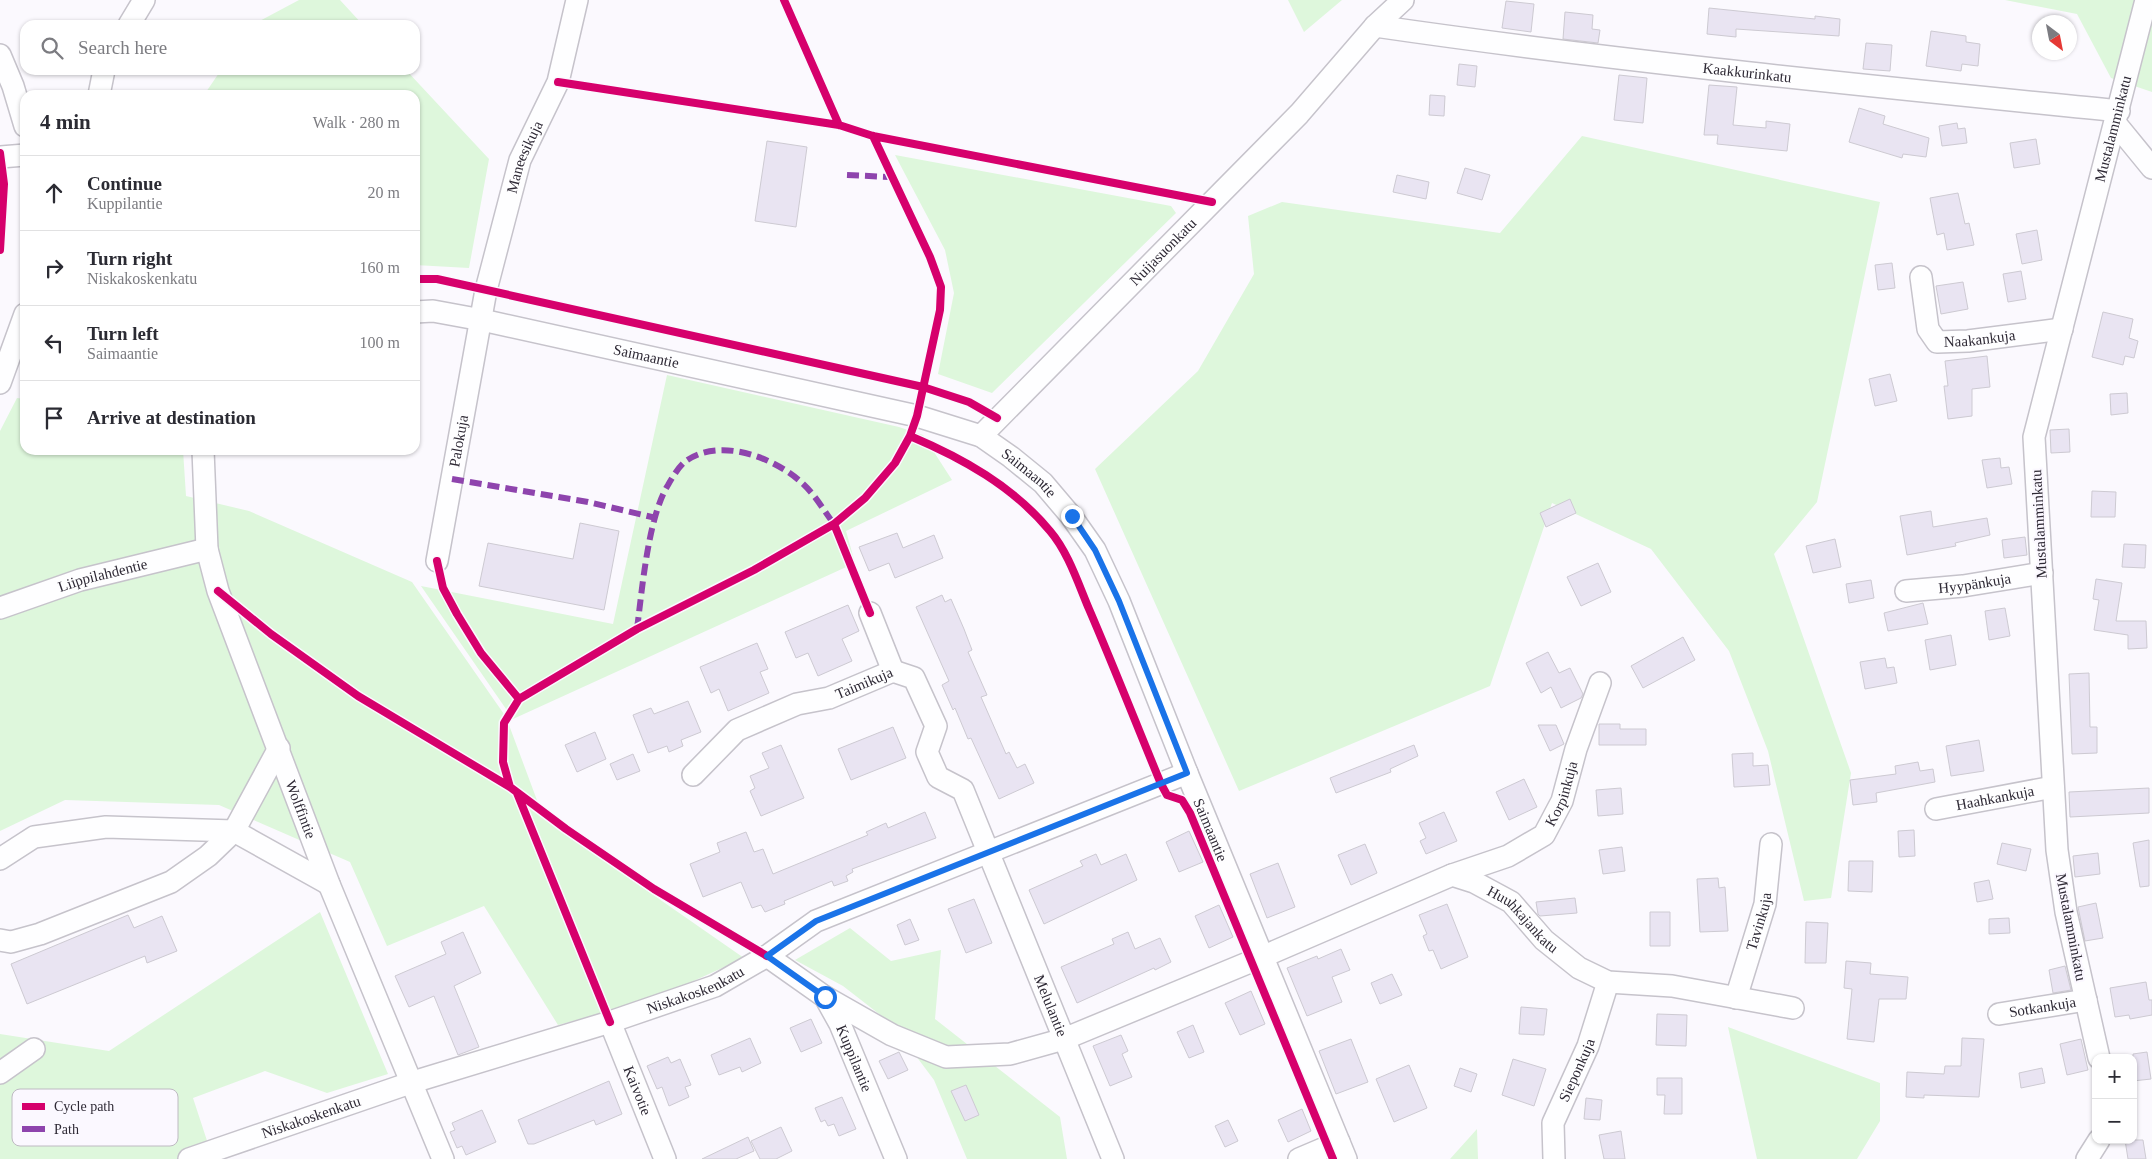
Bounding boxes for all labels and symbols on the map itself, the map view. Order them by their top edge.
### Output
north arrow [2032,15,2077,60]
street label: Kaakkurinkatu [1702,60,1793,85]
street label: Mustalamminkatu [2092,74,2134,184]
street label: Maneesikuja [504,118,546,195]
street label: Nuijasuonkatu [1127,215,1200,288]
street label: Naakankuja [1944,327,2017,350]
street label: Saimaantie [612,341,681,371]
street label: Palokuja [446,413,471,468]
street label: Saimaantie [999,445,1060,501]
street label: Mustalamminkatu [2028,469,2050,579]
route end [1061,505,1084,528]
street label: Liippilahdentie [56,556,149,595]
street label: Hyypänkuja [1937,570,2012,596]
street label: Taimikuja [833,664,895,702]
street label: Korpinkuja [1542,759,1580,829]
street label: Wolffintie [282,778,319,841]
street label: Haahkankuja [1955,783,2036,813]
street label: Saimaantie [1190,796,1231,864]
street label: Mustalamminkatu [2053,872,2089,983]
street label: Huuhkajankatu [1485,883,1562,956]
street label: Tavinkuja [1743,891,1774,952]
street label: Niskakoskenkatu [645,963,747,1017]
street label: Melulantie [1031,972,1070,1039]
route start [814,986,837,1009]
street label: Sotkankuja [2008,994,2077,1020]
street label: Kuppilantie [833,1022,875,1094]
street label: Sieponkuja [1556,1036,1598,1104]
street label: Kaivotie [621,1064,655,1118]
legend [12,1089,178,1146]
street label: Niskakoskenkatu [260,1093,363,1141]
text: Cycle path [54,1099,114,1114]
text: Path [54,1122,79,1137]

